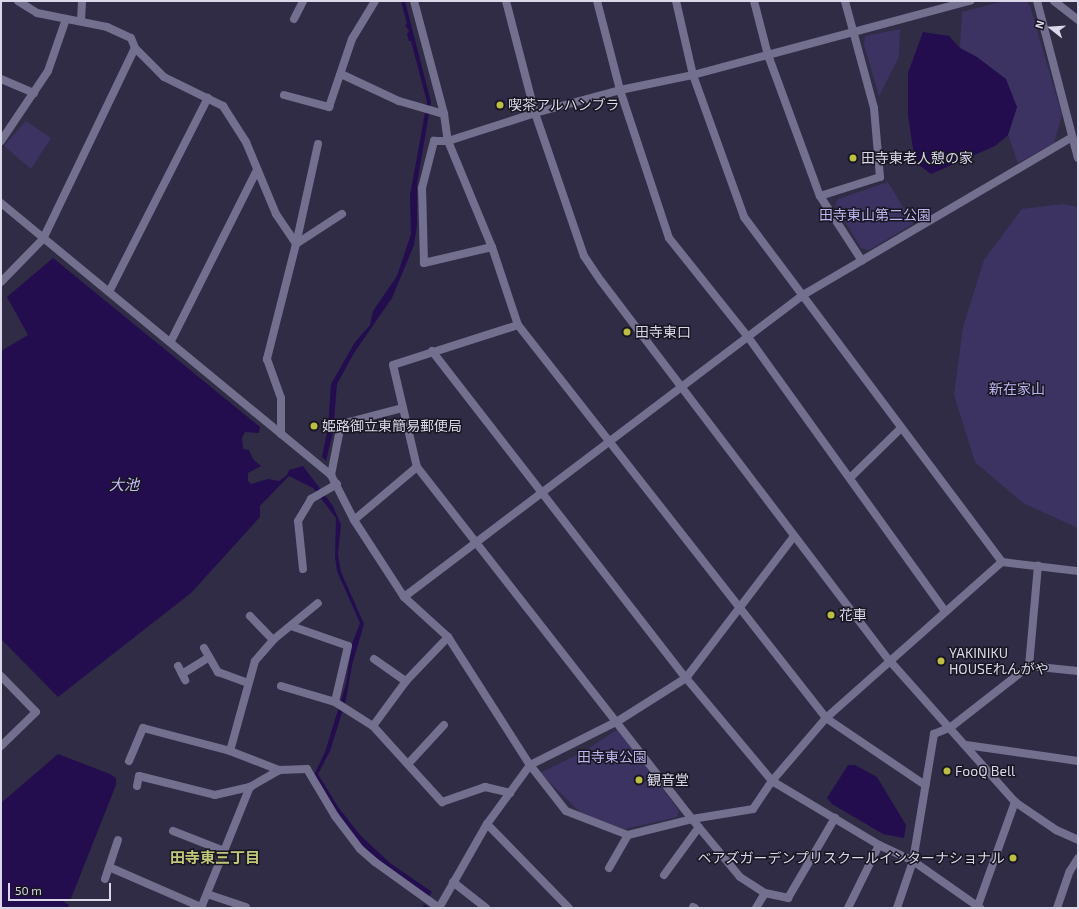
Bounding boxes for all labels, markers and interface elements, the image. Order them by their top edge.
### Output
north arrow [1031,8,1071,48]
text: N [1032,19,1046,30]
place label: 喫茶アルハンブラ [508,97,620,113]
marker: 喫茶アルハンブラ [495,100,505,110]
place label: 田寺東老人憩の家 [861,150,973,166]
marker: 田寺東老人憩の家 [848,153,858,163]
park label: 田寺東山第二公園 [819,207,931,223]
place label: 田寺東口 [635,324,691,340]
marker: 田寺東口 [622,327,632,337]
park label: 新在家山 [989,381,1045,397]
place label: 姫路御立東簡易郵便局 [322,418,462,434]
marker: 姫路御立東簡易郵便局 [309,421,319,431]
water label: 大池 [109,476,139,494]
place label: 花車 [839,607,867,623]
marker: 花車 [826,610,836,620]
place label: YAKINIKU HOUSEれんがや [949,645,1049,678]
marker: YAKINIKU HOUSEれんがや [936,656,946,666]
park label: 田寺東公園 [577,749,647,765]
place label: FooQ Bell [955,763,1015,779]
marker: FooQ Bell [942,766,952,776]
place label: 観音堂 [647,772,689,788]
marker: 観音堂 [634,775,644,785]
district label: 田寺東三丁目 [170,849,260,867]
place label: ベアズガーデンプリスクールインターナショナル [697,850,1005,866]
marker: ベアズガーデンプリスクールインターナショナル [1008,853,1018,863]
scale bar [10,875,113,901]
text: 50 m [15,883,42,897]

